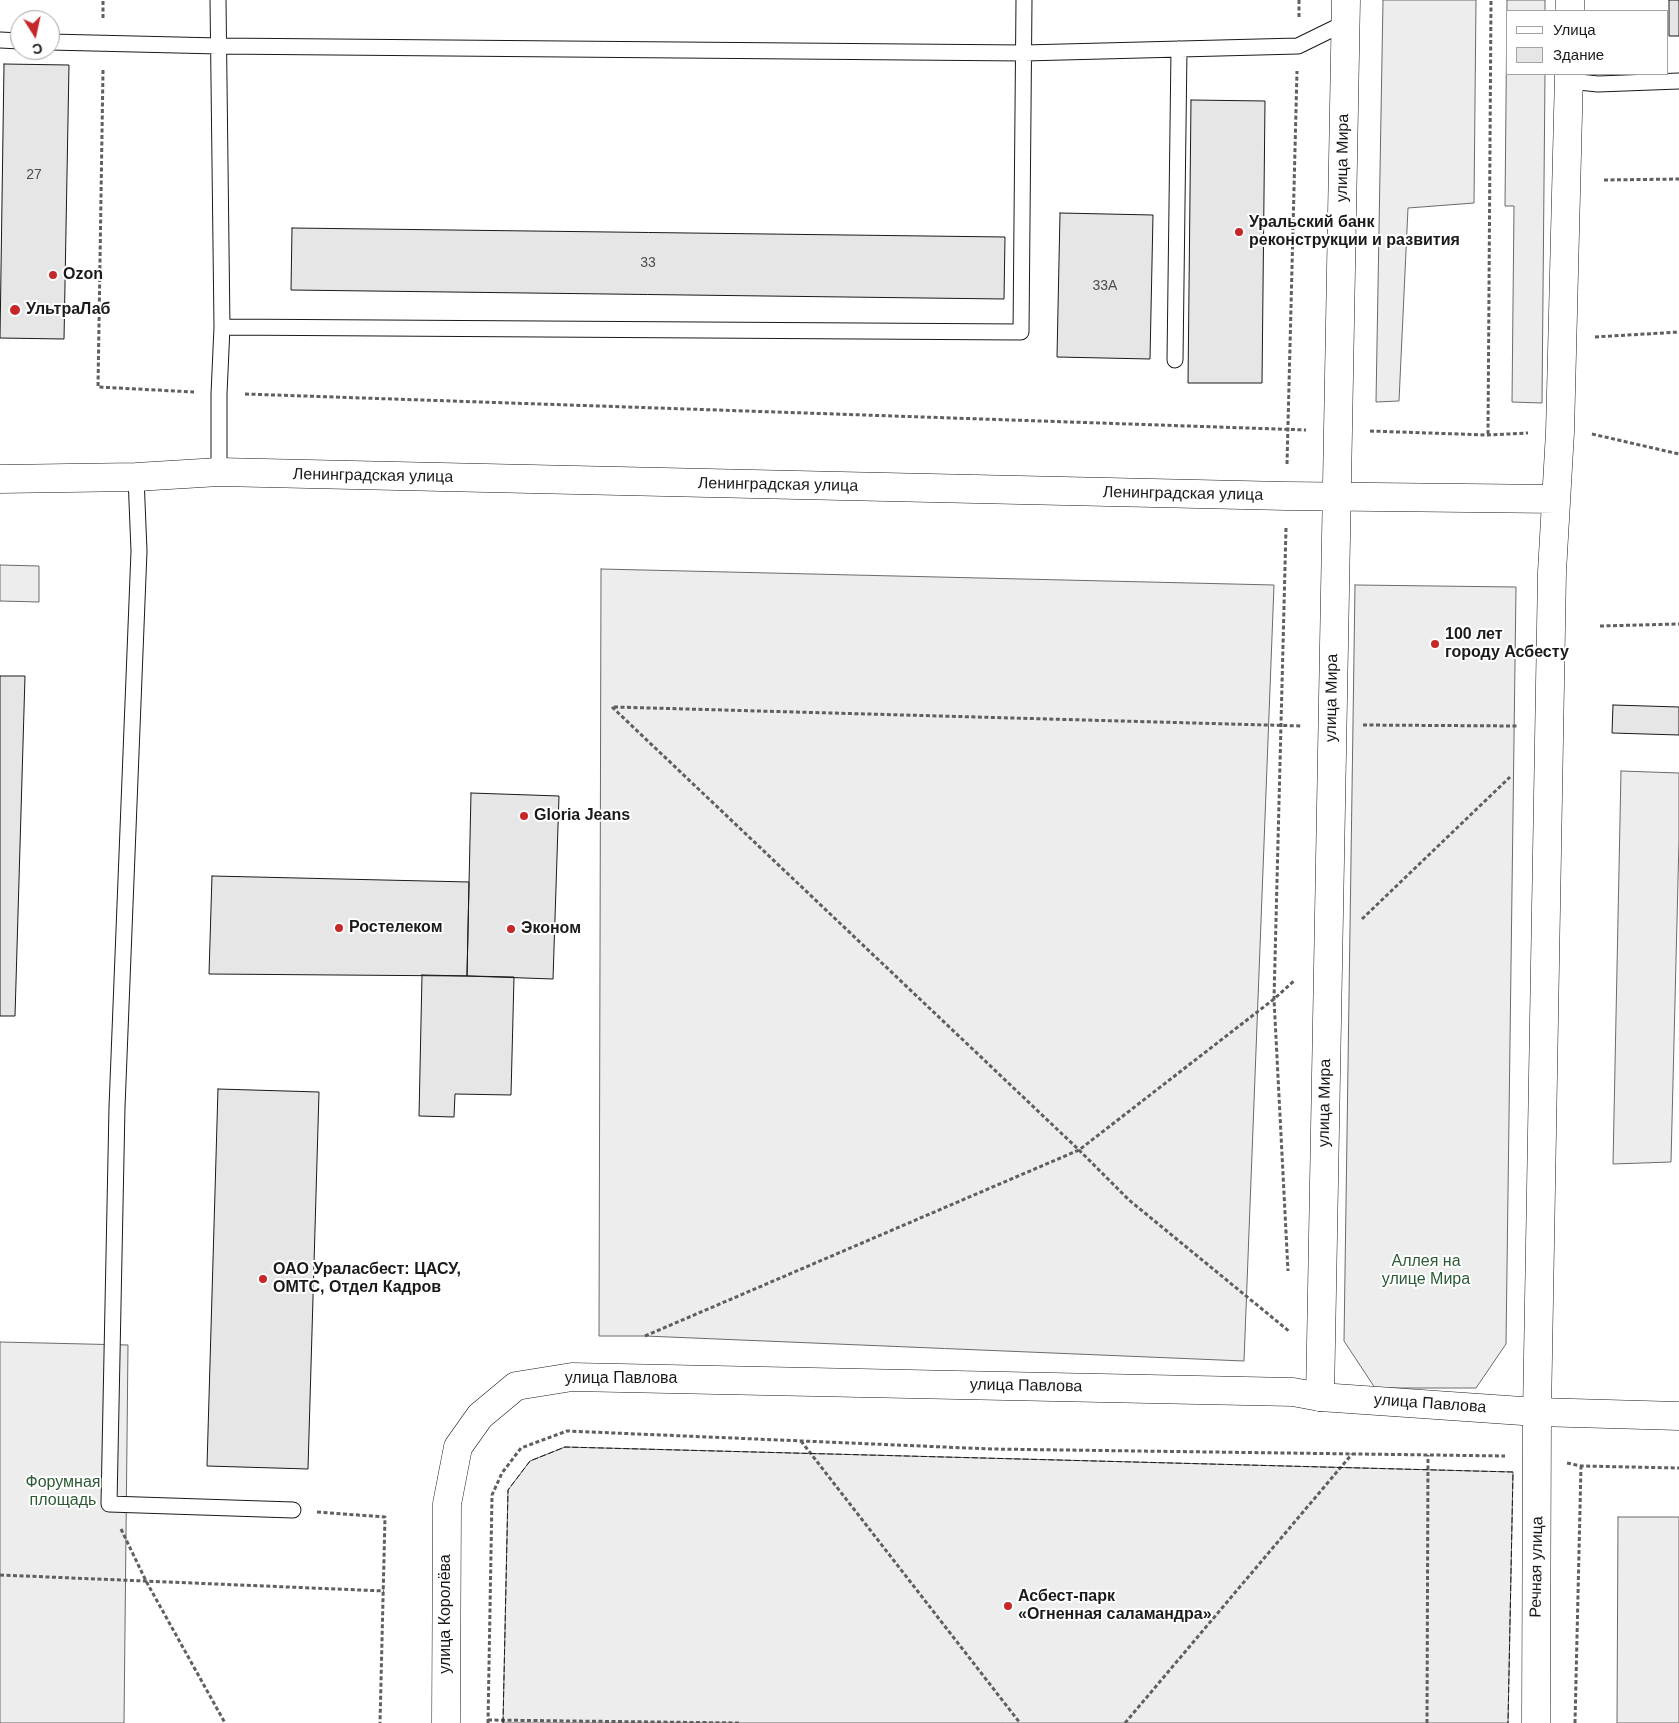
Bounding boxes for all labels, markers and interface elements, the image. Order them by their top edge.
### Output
north arrow [10,10,60,60]
legend [1506,10,1669,75]
text: Улица [1553,21,1596,38]
text: С [31,40,44,58]
text: Здание [1553,46,1604,63]
street label: улица Мира [1333,114,1353,202]
house number: 27 [26,167,42,183]
place label: Уральский банк реконструкции и развития [1249,213,1460,251]
marker: Уральский банк реконструкции и развития [1233,226,1245,238]
house number: 33 [640,255,656,271]
place label: Ozon [63,265,103,285]
marker: Ozon [47,269,59,281]
house number: 33А [1093,278,1117,294]
place label: УльтраЛаб [26,300,110,320]
marker: УльтраЛаб [8,303,22,317]
street label: Ленинградская улица [293,465,453,487]
street label: Ленинградская улица [698,474,858,496]
street label: Ленинградская улица [1103,483,1263,505]
place label: 100 лет городу Асбесту [1445,625,1569,663]
marker: 100 лет городу Асбесту [1429,638,1441,650]
street label: улица Мира [1322,654,1342,742]
place label: Gloria Jeans [534,806,630,826]
marker: Gloria Jeans [518,810,530,822]
place label: Ростелеком [349,918,443,938]
place label: Эконом [521,919,581,939]
marker: Ростелеком [333,922,345,934]
marker: Эконом [505,923,517,935]
street label: улица Мира [1315,1059,1335,1147]
park label: Аллея на улице Мира [1382,1252,1470,1290]
place label: ОАО Ураласбест: ЦАСУ, ОМТС, Отдел Кадров [273,1260,461,1298]
marker: ОАО Ураласбест: ЦАСУ, ОМТС, Отдел Кадров [257,1273,269,1285]
street label: улица Павлова [565,1369,677,1389]
street label: улица Павлова [970,1375,1082,1397]
street label: улица Павлова [1373,1390,1487,1418]
park label: Форумная площадь [26,1473,100,1511]
street label: Речная улица [1527,1516,1547,1618]
street label: улица Королёва [436,1554,456,1674]
place label: Асбест-парк «Огненная саламандра» [1018,1587,1212,1625]
marker: Асбест-парк «Огненная саламандра» [1002,1600,1014,1612]

